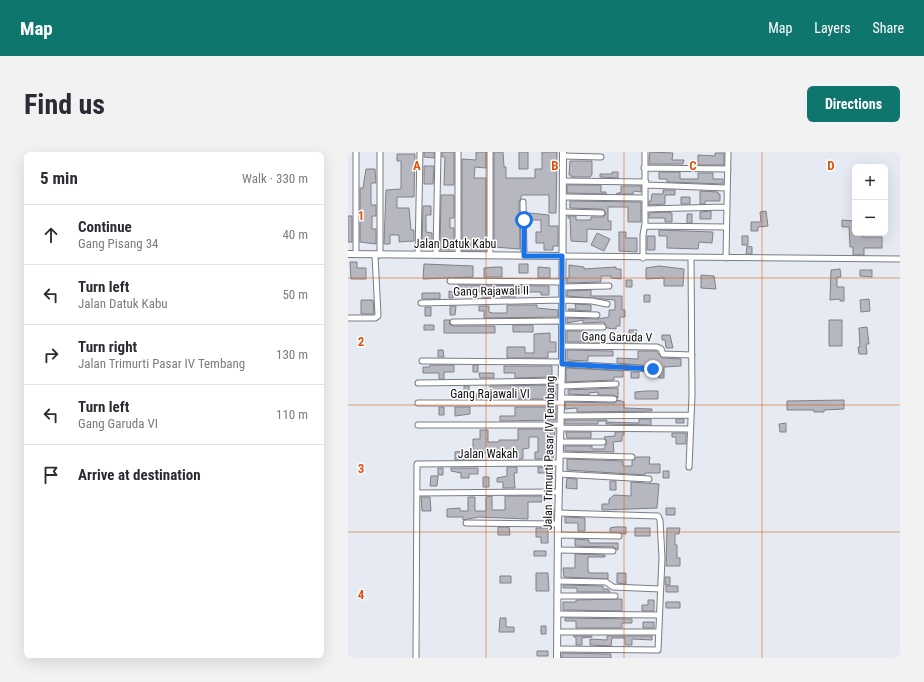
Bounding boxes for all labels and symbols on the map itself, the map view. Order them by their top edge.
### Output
text: A [413,158,421,173]
text: B [551,158,559,173]
text: C [689,158,697,173]
text: D [827,158,835,173]
text: 1 [358,208,364,223]
route start [515,211,533,229]
street label: Jalan Datuk Kabu [414,237,497,251]
street label: Gang Rajawali II [453,283,529,299]
street label: Gang Garuda V [581,329,653,345]
text: 2 [358,334,365,349]
route end [644,360,662,378]
street label: Jalan Trimurti Pasar IV Tembang [541,376,557,530]
street label: Gang Rajawali VI [450,387,530,401]
street label: Jalan Wakah [458,447,518,461]
text: 3 [358,461,364,476]
text: 4 [358,587,365,602]

